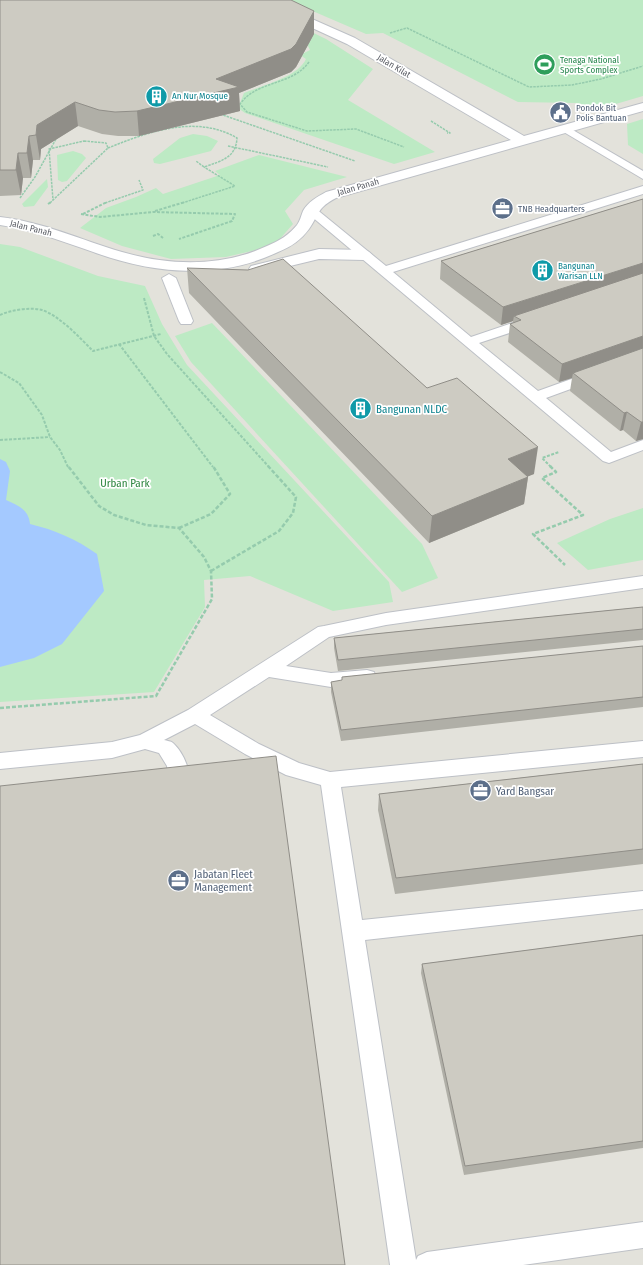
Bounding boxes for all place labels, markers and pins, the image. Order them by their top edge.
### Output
sports icon: Tenaga National Sports Complex [532,52,558,78]
place label: Tenaga National Sports Complex [560,55,620,75]
building icon: An Nur Mosque [143,83,169,109]
place label: An Nur Mosque [172,91,229,101]
public building icon: Pondok Bit Polis Bantuan [548,100,574,126]
place label: Pondok Bit Polis Bantuan [576,103,627,123]
office icon: TNB Headquarters [490,196,516,222]
place label: TNB Headquarters [518,204,585,214]
building icon: Bangunan Warisan LLN [529,258,555,284]
place label: Bangunan Warisan LLN [558,261,603,281]
building icon: Bangunan NLDC [347,396,373,422]
place label: Bangunan NLDC [376,403,448,416]
office icon: Yard Bangsar [468,778,494,804]
place label: Yard Bangsar [496,785,554,798]
office icon: Jabatan Fleet Management [166,867,192,893]
place label: Jabatan Fleet Management [194,868,253,894]

